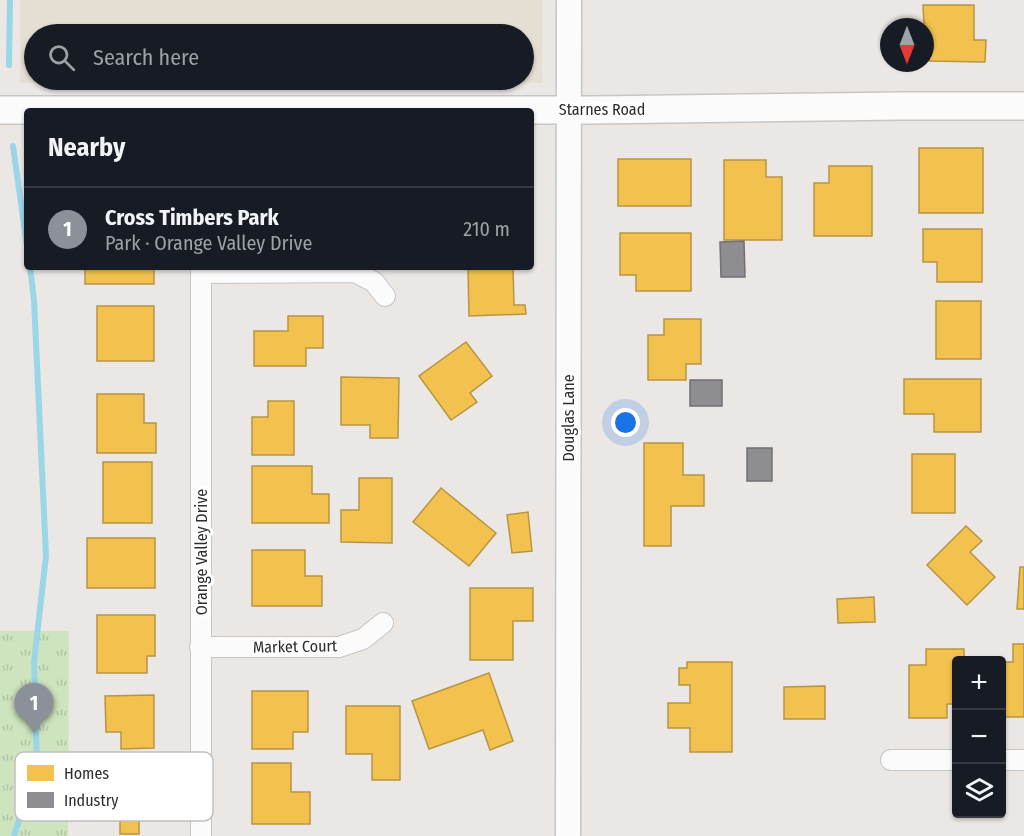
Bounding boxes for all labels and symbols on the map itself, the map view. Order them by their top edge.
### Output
north arrow [880,18,934,72]
street label: Starnes Road [559,100,645,119]
street label: Douglas Lane [559,374,578,462]
your location [611,408,640,437]
street label: Orange Valley Drive [192,489,211,615]
street label: Market Court [253,636,338,657]
pin: 1 [15,684,54,733]
legend [15,752,213,821]
text: Homes [64,764,109,783]
text: Industry [64,791,119,810]

